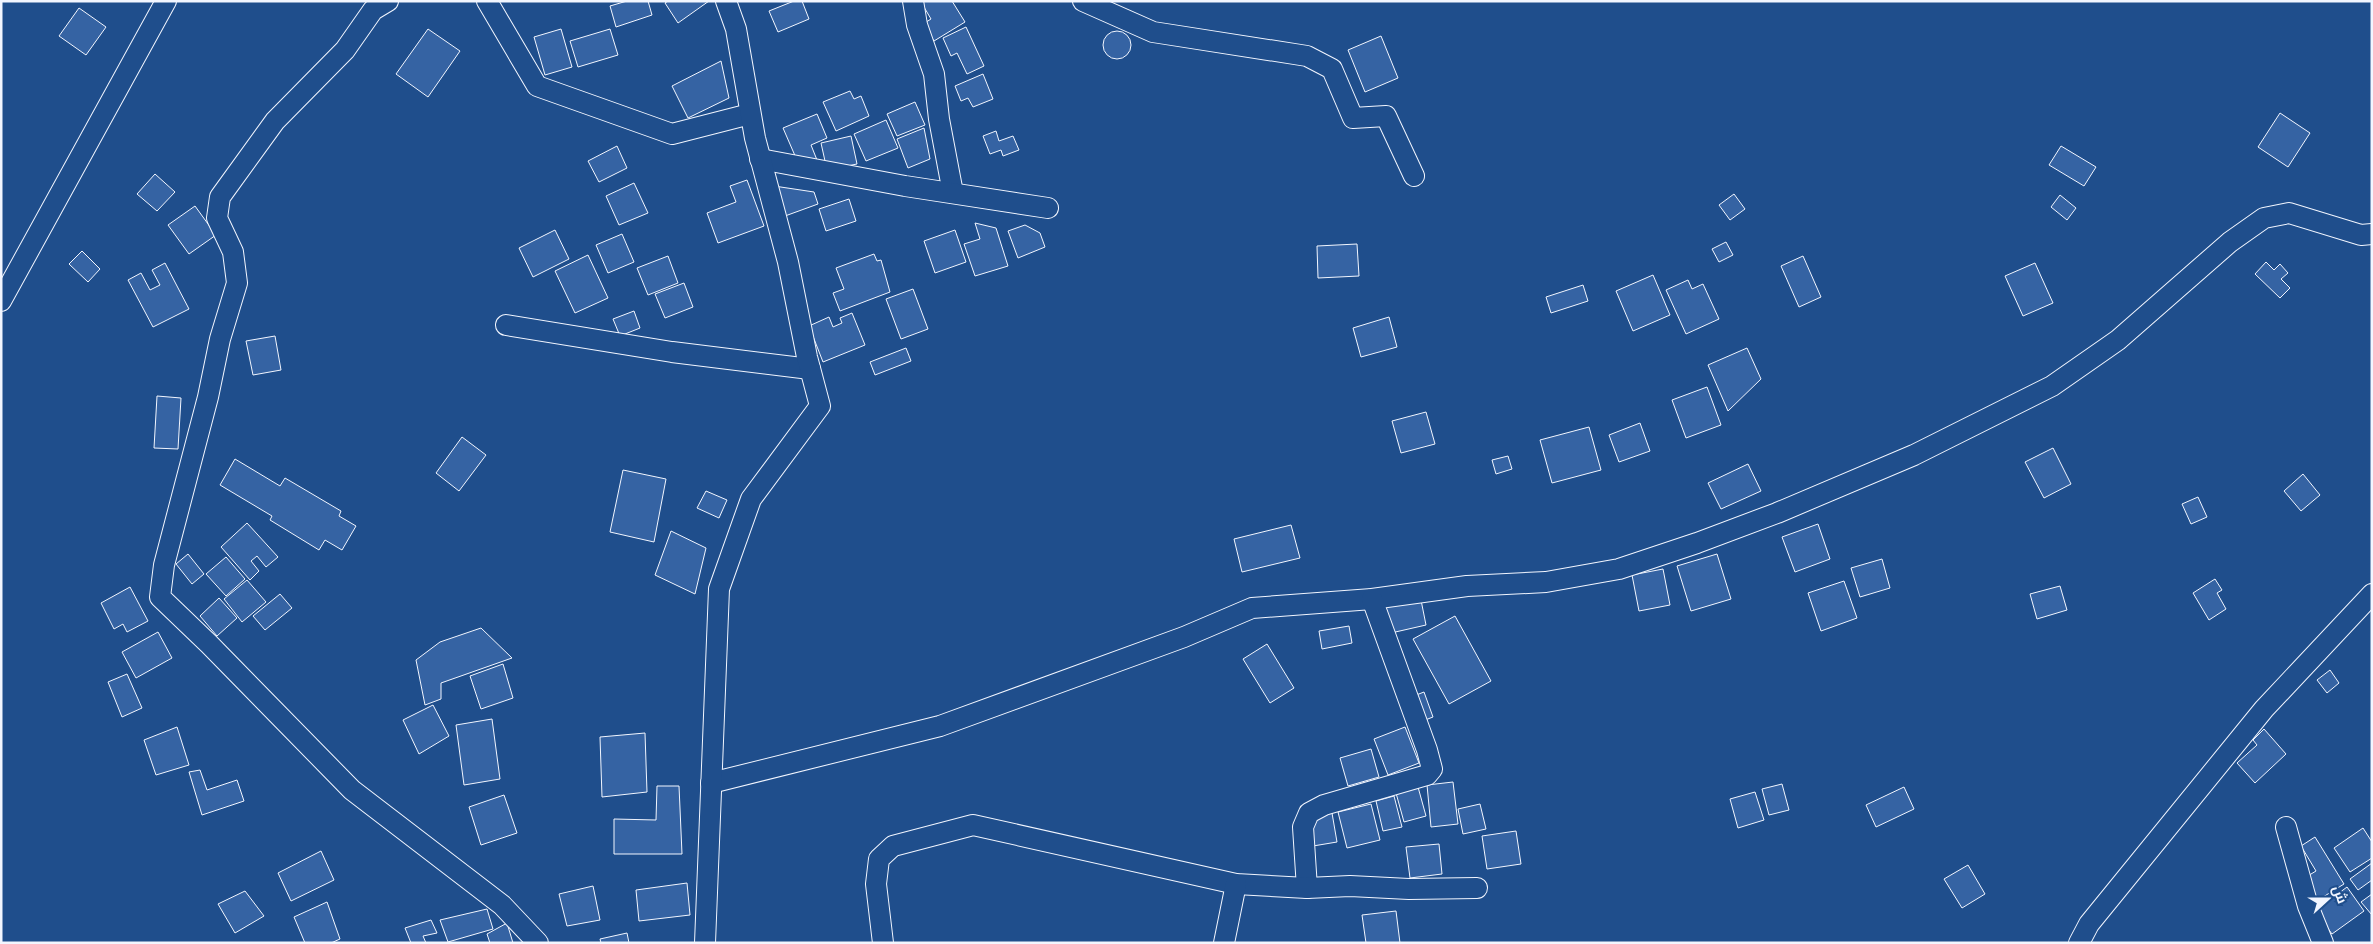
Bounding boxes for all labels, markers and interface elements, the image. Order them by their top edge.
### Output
north arrow [2303,874,2353,924]
text: ش [2329,883,2352,906]

